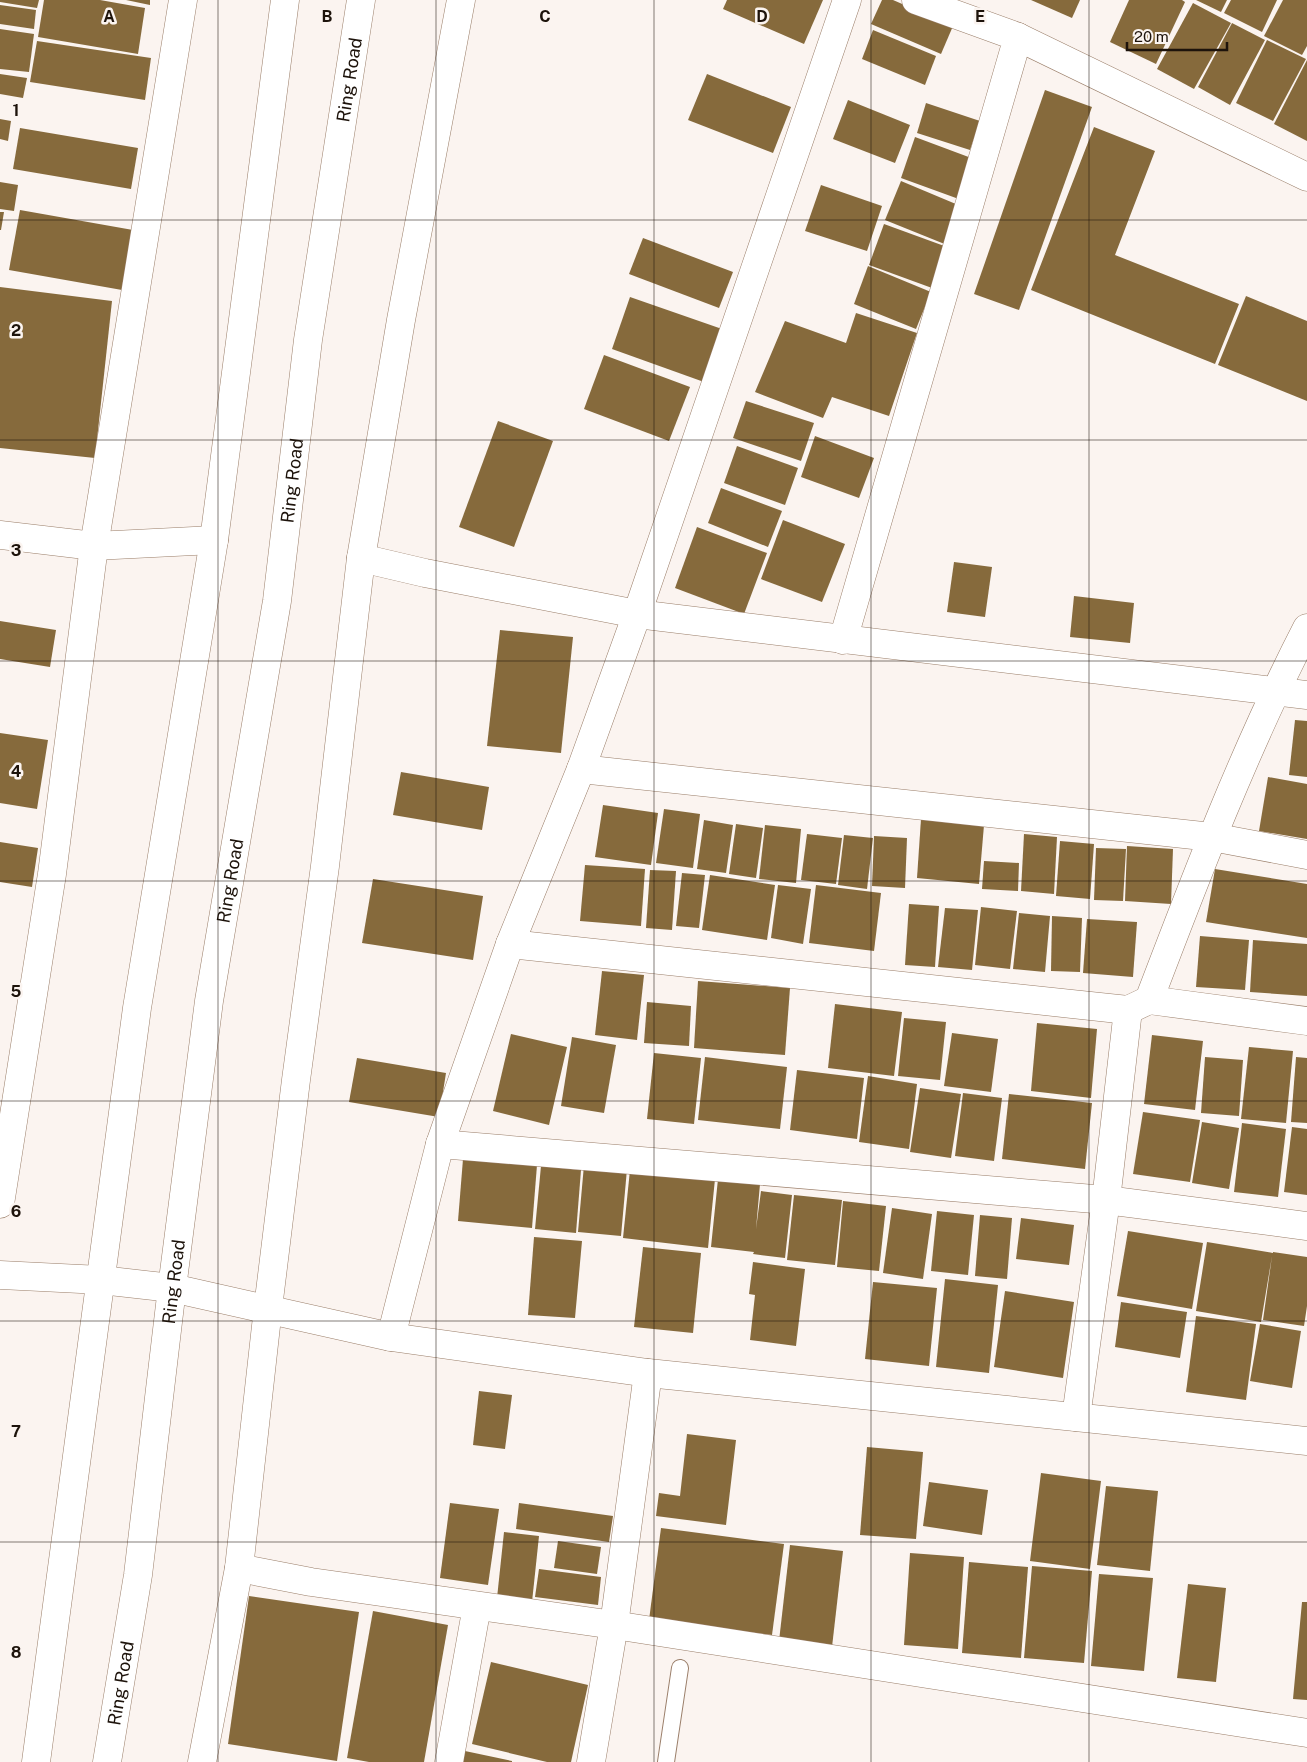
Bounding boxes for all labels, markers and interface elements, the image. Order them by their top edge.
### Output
text: A [103,7,115,26]
text: B [322,7,333,26]
text: C [539,7,551,26]
text: D [756,7,768,26]
text: E [975,7,985,26]
scale bar [1127,20,1227,52]
text: 20 m [1134,28,1169,45]
street label: Ring Road [332,36,366,123]
text: 1 [13,101,19,120]
text: 2 [11,321,21,340]
street label: Ring Road [276,437,307,524]
text: 3 [11,541,21,560]
text: 4 [11,762,22,781]
street label: Ring Road [212,837,247,924]
text: 5 [11,982,22,1001]
text: 6 [11,1202,21,1221]
street label: Ring Road [157,1238,189,1325]
text: 7 [11,1422,21,1441]
street label: Ring Road [103,1639,137,1727]
text: 8 [11,1643,22,1662]

